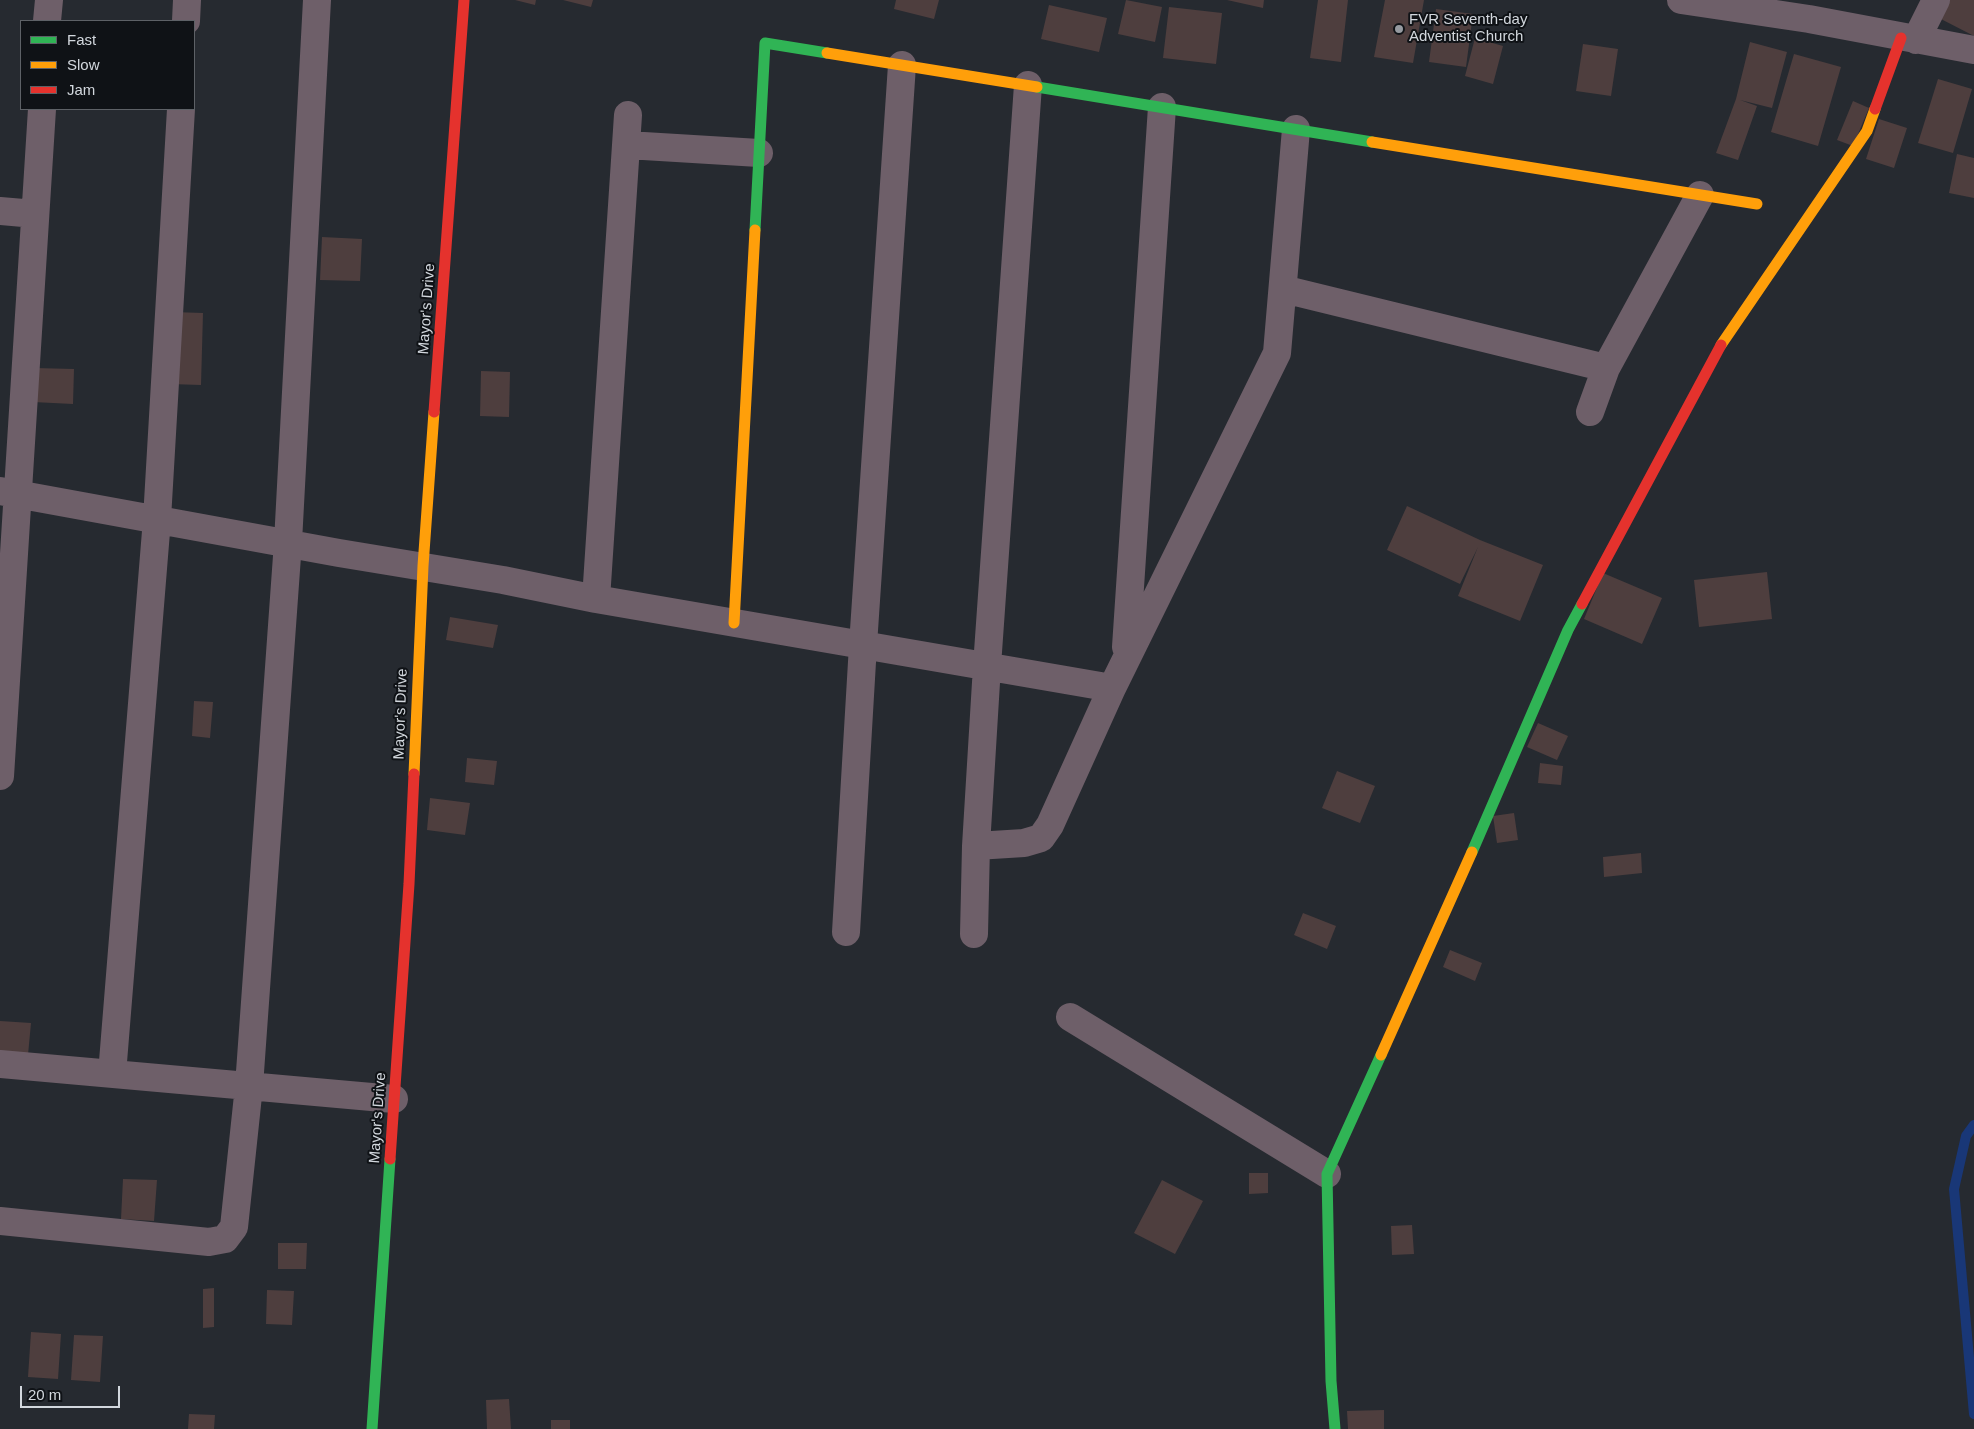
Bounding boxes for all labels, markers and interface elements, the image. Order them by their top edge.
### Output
place label: FVR Seventh-day Adventist Church [1409,11,1527,46]
legend [20,20,195,110]
marker: FVR Seventh-day Adventist Church [1393,23,1405,35]
text: Fast [67,31,96,48]
text: Slow [67,56,100,73]
text: Jam [67,81,95,98]
street label: Mayor's Drive [415,263,439,355]
street label: Mayor's Drive [390,668,412,760]
street label: Mayor's Drive [366,1072,390,1164]
scale bar [22,1376,122,1408]
text: 20 m [28,1386,61,1403]

